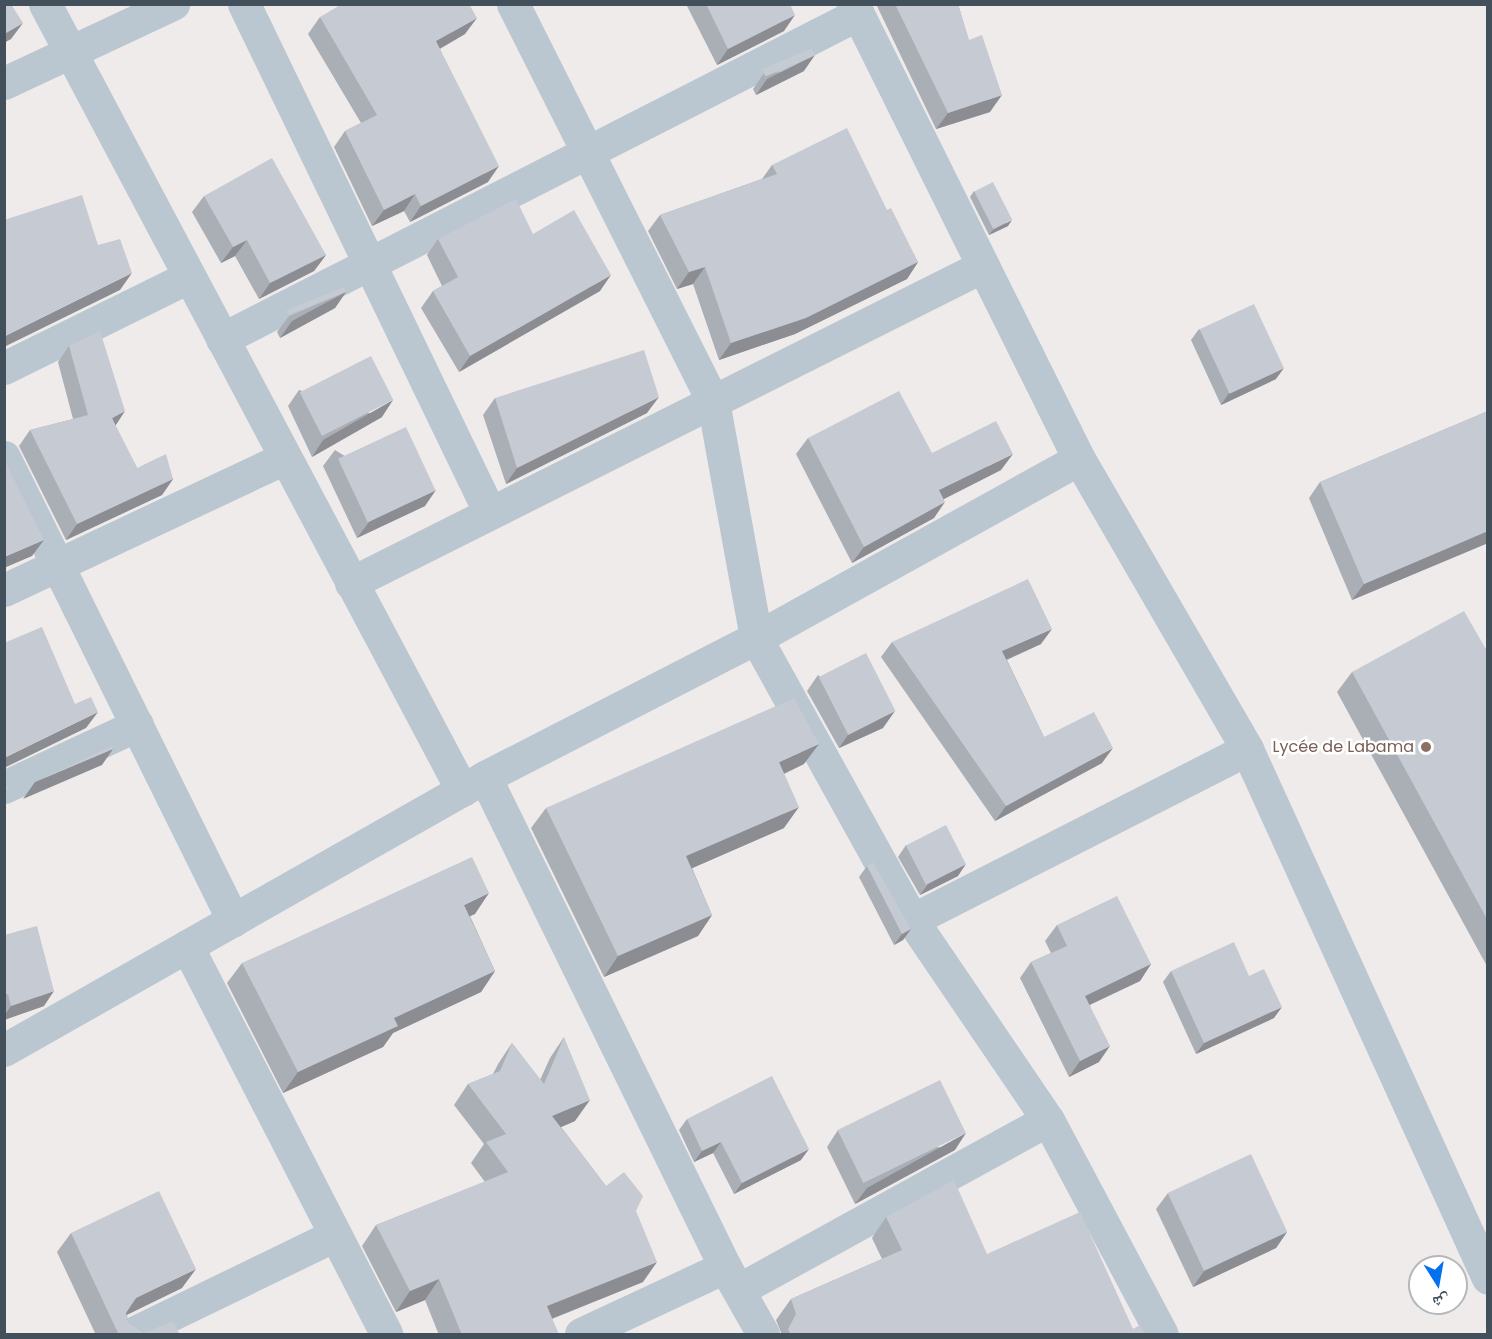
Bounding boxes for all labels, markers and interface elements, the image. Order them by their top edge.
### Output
place label: Lycée de Labama [1273,737,1414,757]
marker: Lycée de Labama [1419,740,1433,754]
north arrow [1408,1255,1468,1315]
text: ش [1431,1288,1452,1314]

